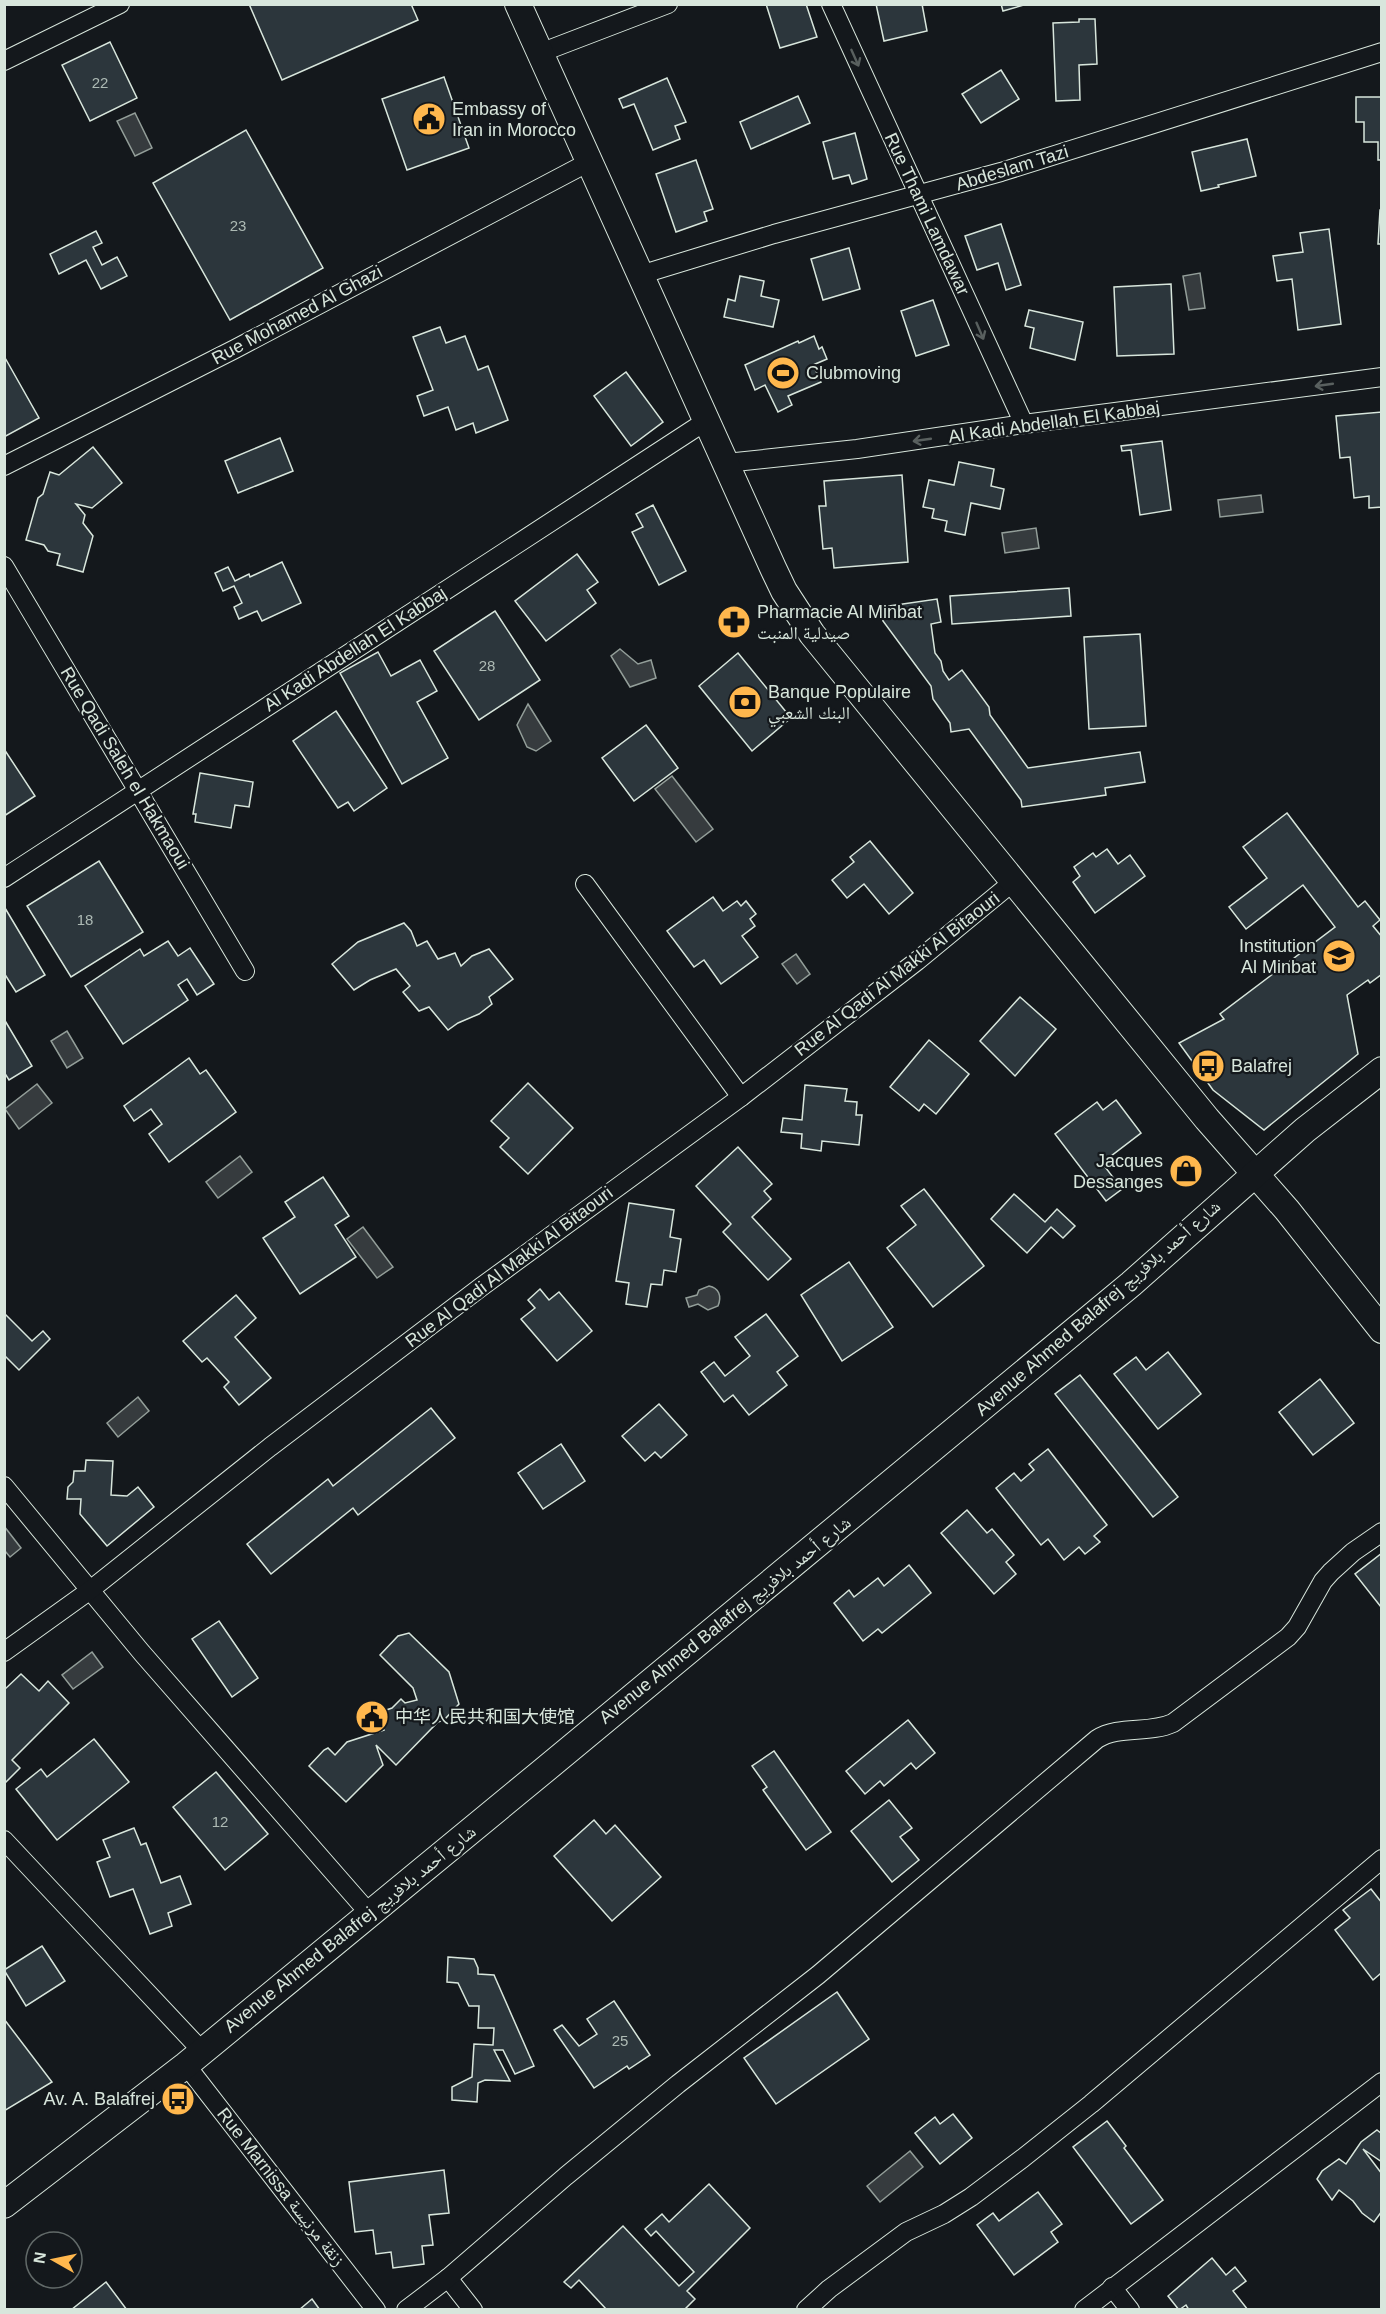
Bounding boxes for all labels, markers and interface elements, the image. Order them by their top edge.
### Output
one-way arrow [850,48,862,66]
house number: 22 [92,74,108,91]
place label: Embassy of Iran in Morocco [452,99,576,140]
public building icon: Embassy of Iran in Morocco [411,101,447,137]
street label: Rue Thami Lamdawar [881,130,973,298]
street label: Abdeslam Tazi [953,141,1071,195]
house number: 23 [230,217,246,234]
street label: Rue Mohamed Al Ghazi [208,262,386,368]
one-way arrow [975,321,986,339]
sports icon: Clubmoving [765,355,801,391]
place label: Clubmoving [806,363,901,383]
one-way arrow [1314,380,1334,391]
street label: Al Kadi Abdellah El Kabbaj [947,397,1161,447]
one-way arrow [913,434,933,445]
street label: Al Kadi Abdellah El Kabbaj [260,583,450,715]
place label: Pharmacie Al Minbat صيدلية المنبت [757,602,922,644]
pharmacy icon: Pharmacie Al Minbat صيدلية المنبت [716,604,752,640]
house number: 28 [479,657,495,674]
street label: Rue Qadi Saleh el Hakmaoui [57,663,193,873]
place label: Banque Populaire البنك الشعبي [768,682,911,728]
bank icon: Banque Populaire البنك الشعبي [727,684,763,720]
street label: Rue Al Qadi Al Makki Al Bitaouri [791,888,1003,1060]
house number: 18 [77,911,93,928]
place label: Institution Al Minbat [1239,936,1316,977]
school or university icon: Institution Al Minbat [1321,938,1357,974]
bus stop icon: Balafrej [1190,1048,1226,1084]
place label: Balafrej [1231,1056,1292,1076]
place label: Jacques Dessanges [1073,1151,1163,1192]
shop icon: Jacques Dessanges [1168,1153,1204,1189]
street label: Rue Al Qadi Al Makki Al Bitaouri [402,1183,616,1351]
street label: Avenue Ahmed Balafrej شارع أحمد بلافريج [971,1196,1226,1421]
street label: Avenue Ahmed Balafrej شارع أحمد بلافريج [595,1512,856,1729]
public building icon: 中华人民共和国大使馆 [354,1699,390,1735]
place label: 中华人民共和国大使馆 [395,1707,575,1727]
house number: 12 [212,1813,228,1830]
street label: Avenue Ahmed Balafrej شارع أحمد بلافريج [220,1821,481,2038]
house number: 25 [612,2032,628,2049]
bus stop icon: Av. A. Balafrej [160,2081,196,2117]
place label: Av. A. Balafrej [44,2089,155,2109]
street label: Rue Marnissa زنقة مرنيسة [213,2104,349,2270]
north arrow [24,2230,84,2290]
text: N [30,2251,49,2265]

